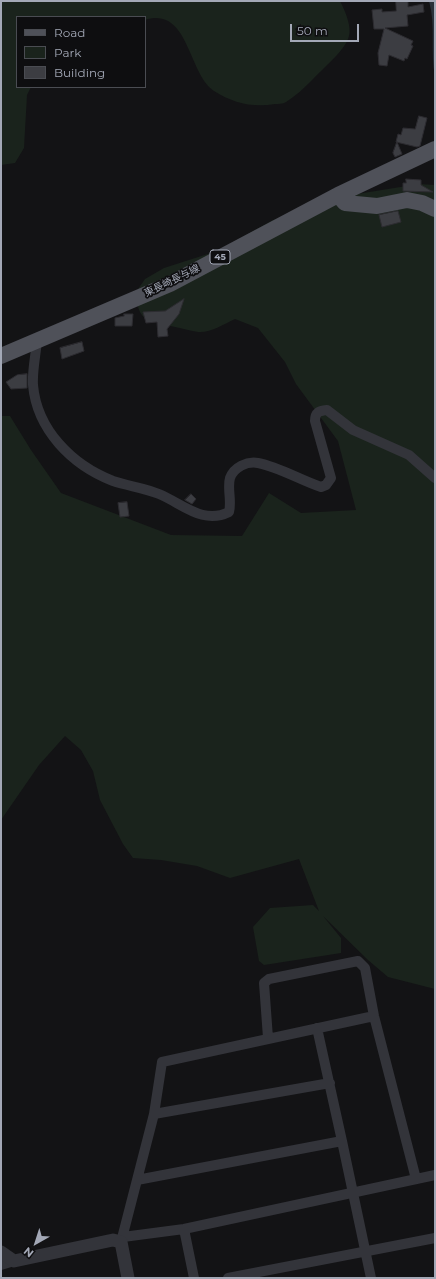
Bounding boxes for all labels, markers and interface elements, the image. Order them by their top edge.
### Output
legend [16,16,146,88]
scale bar [292,16,361,42]
text: 50 m [297,23,328,38]
text: Road [54,25,85,40]
text: Park [54,45,81,60]
text: Building [54,65,105,80]
road number: 45 [210,250,230,264]
street label: 東長崎長与線 [142,262,202,300]
north arrow [16,1223,56,1263]
text: N [21,1244,36,1261]

